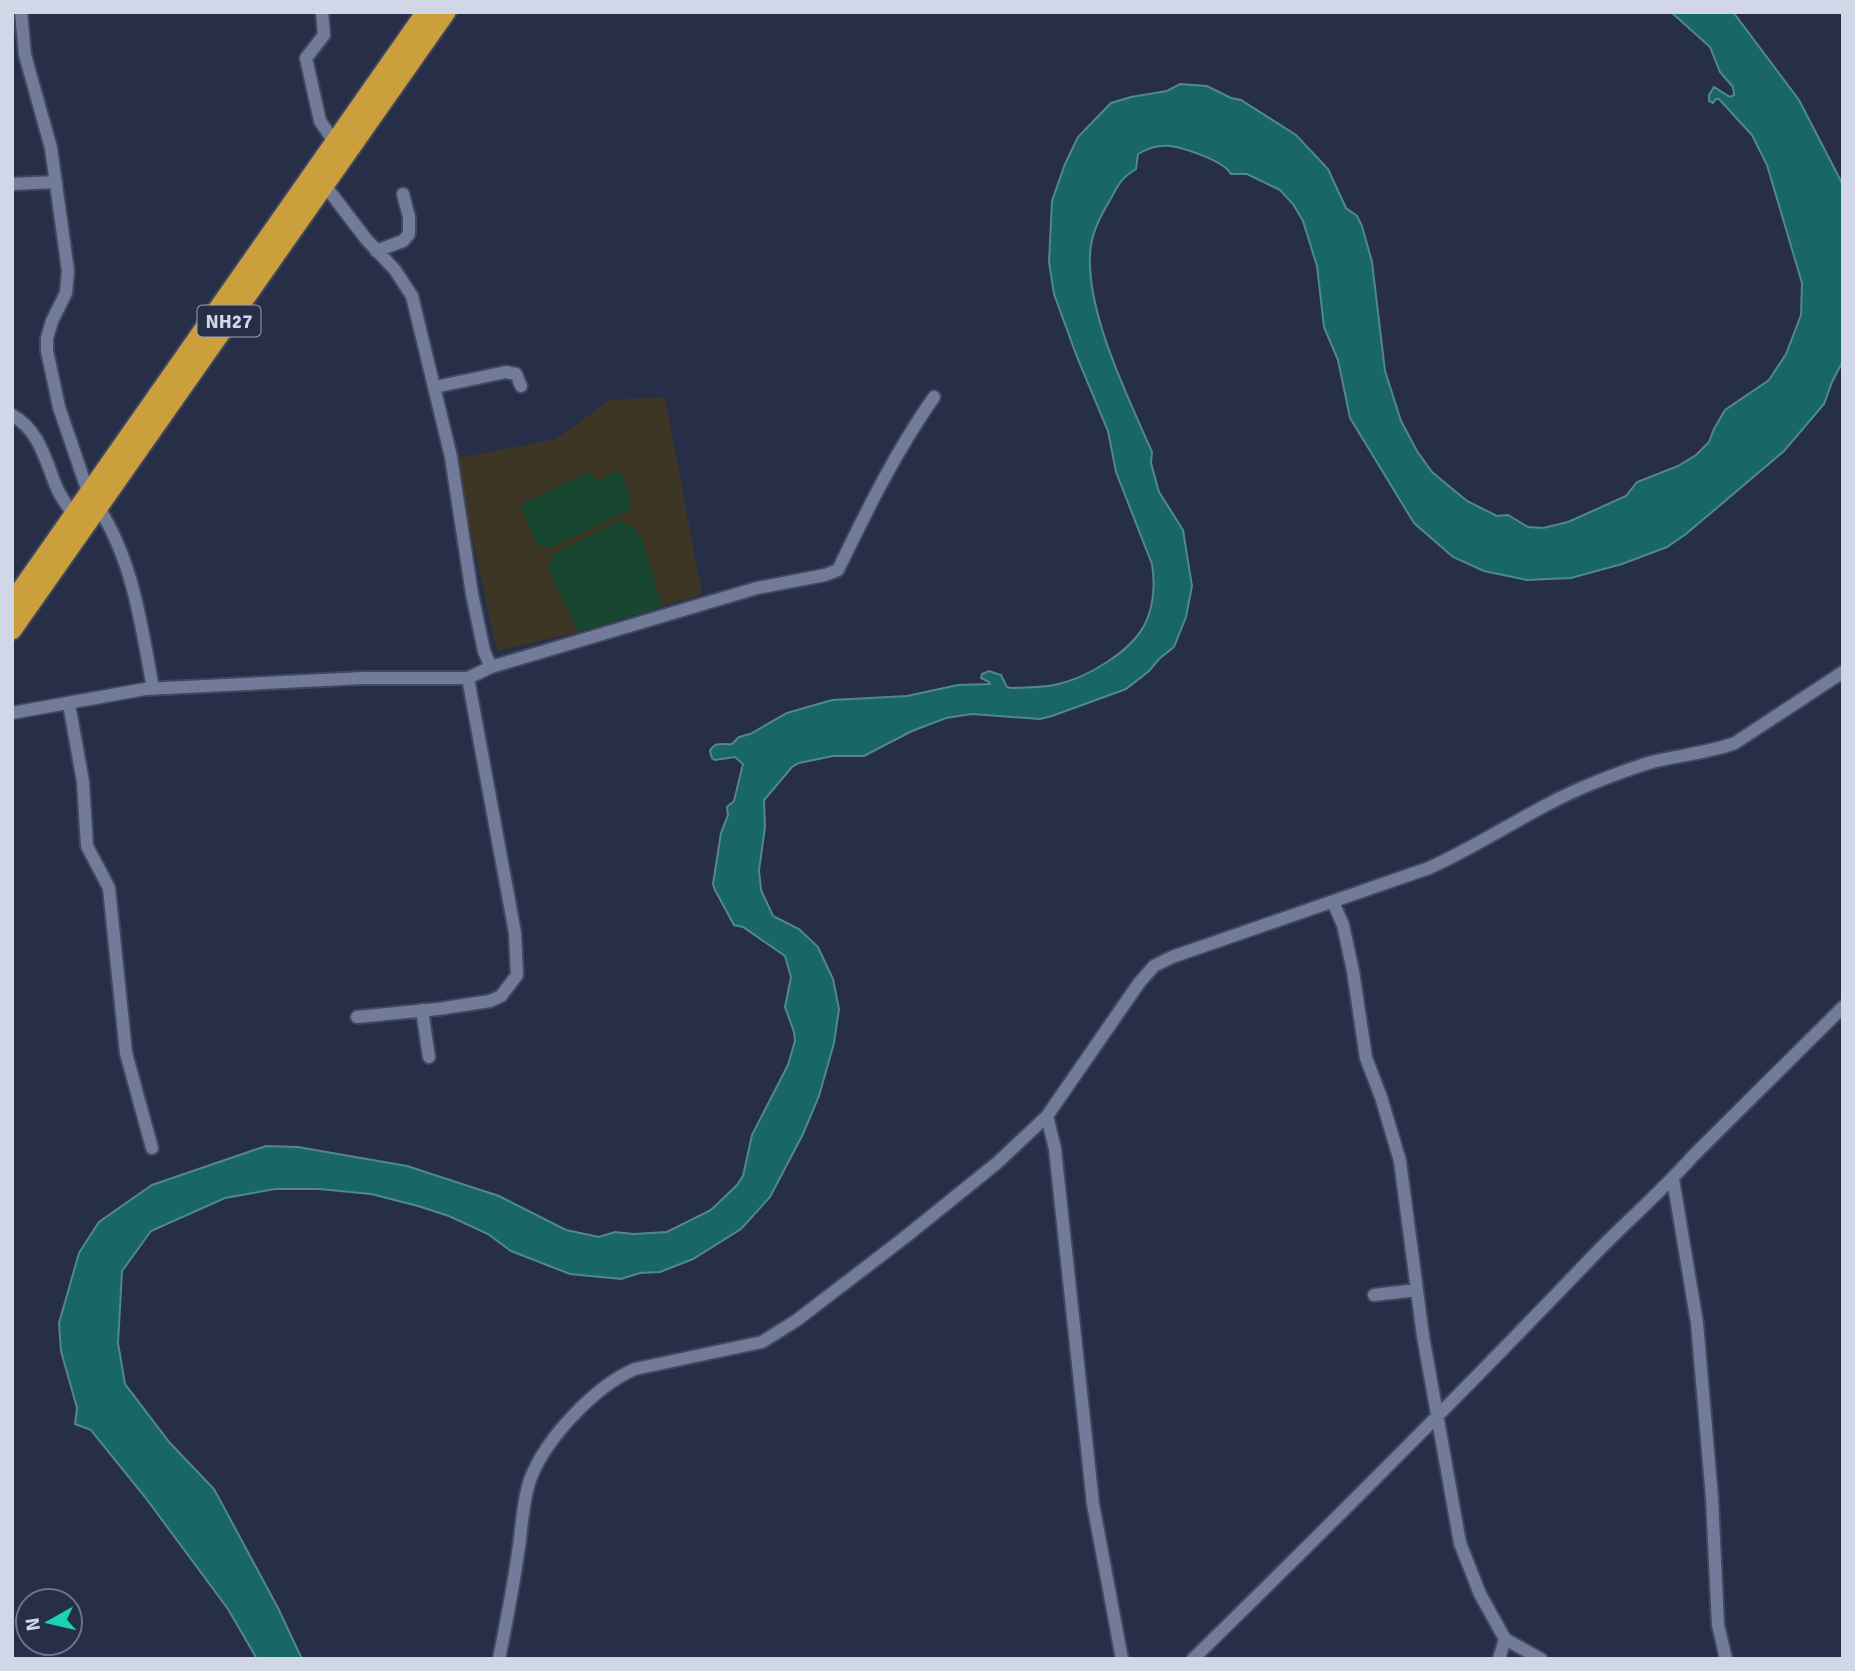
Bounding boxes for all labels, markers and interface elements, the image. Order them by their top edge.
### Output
road number: NH27 [198,306,260,336]
north arrow [14,1587,84,1657]
text: N [20,1616,46,1632]

